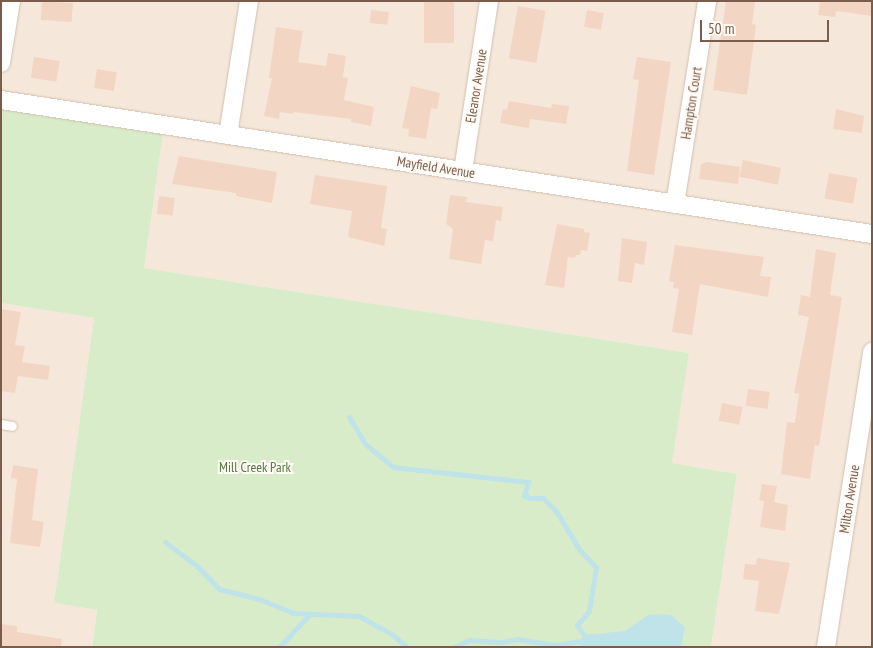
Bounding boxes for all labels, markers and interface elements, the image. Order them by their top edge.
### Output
scale bar [703,10,832,42]
text: 50 m [708,19,734,38]
street label: Eleanor Avenue [462,48,490,124]
street label: Hampton Court [677,65,705,141]
street label: Mayfield Avenue [395,152,477,182]
park label: Mill Creek Park [219,459,291,475]
street label: Milton Avenue [835,463,863,535]

